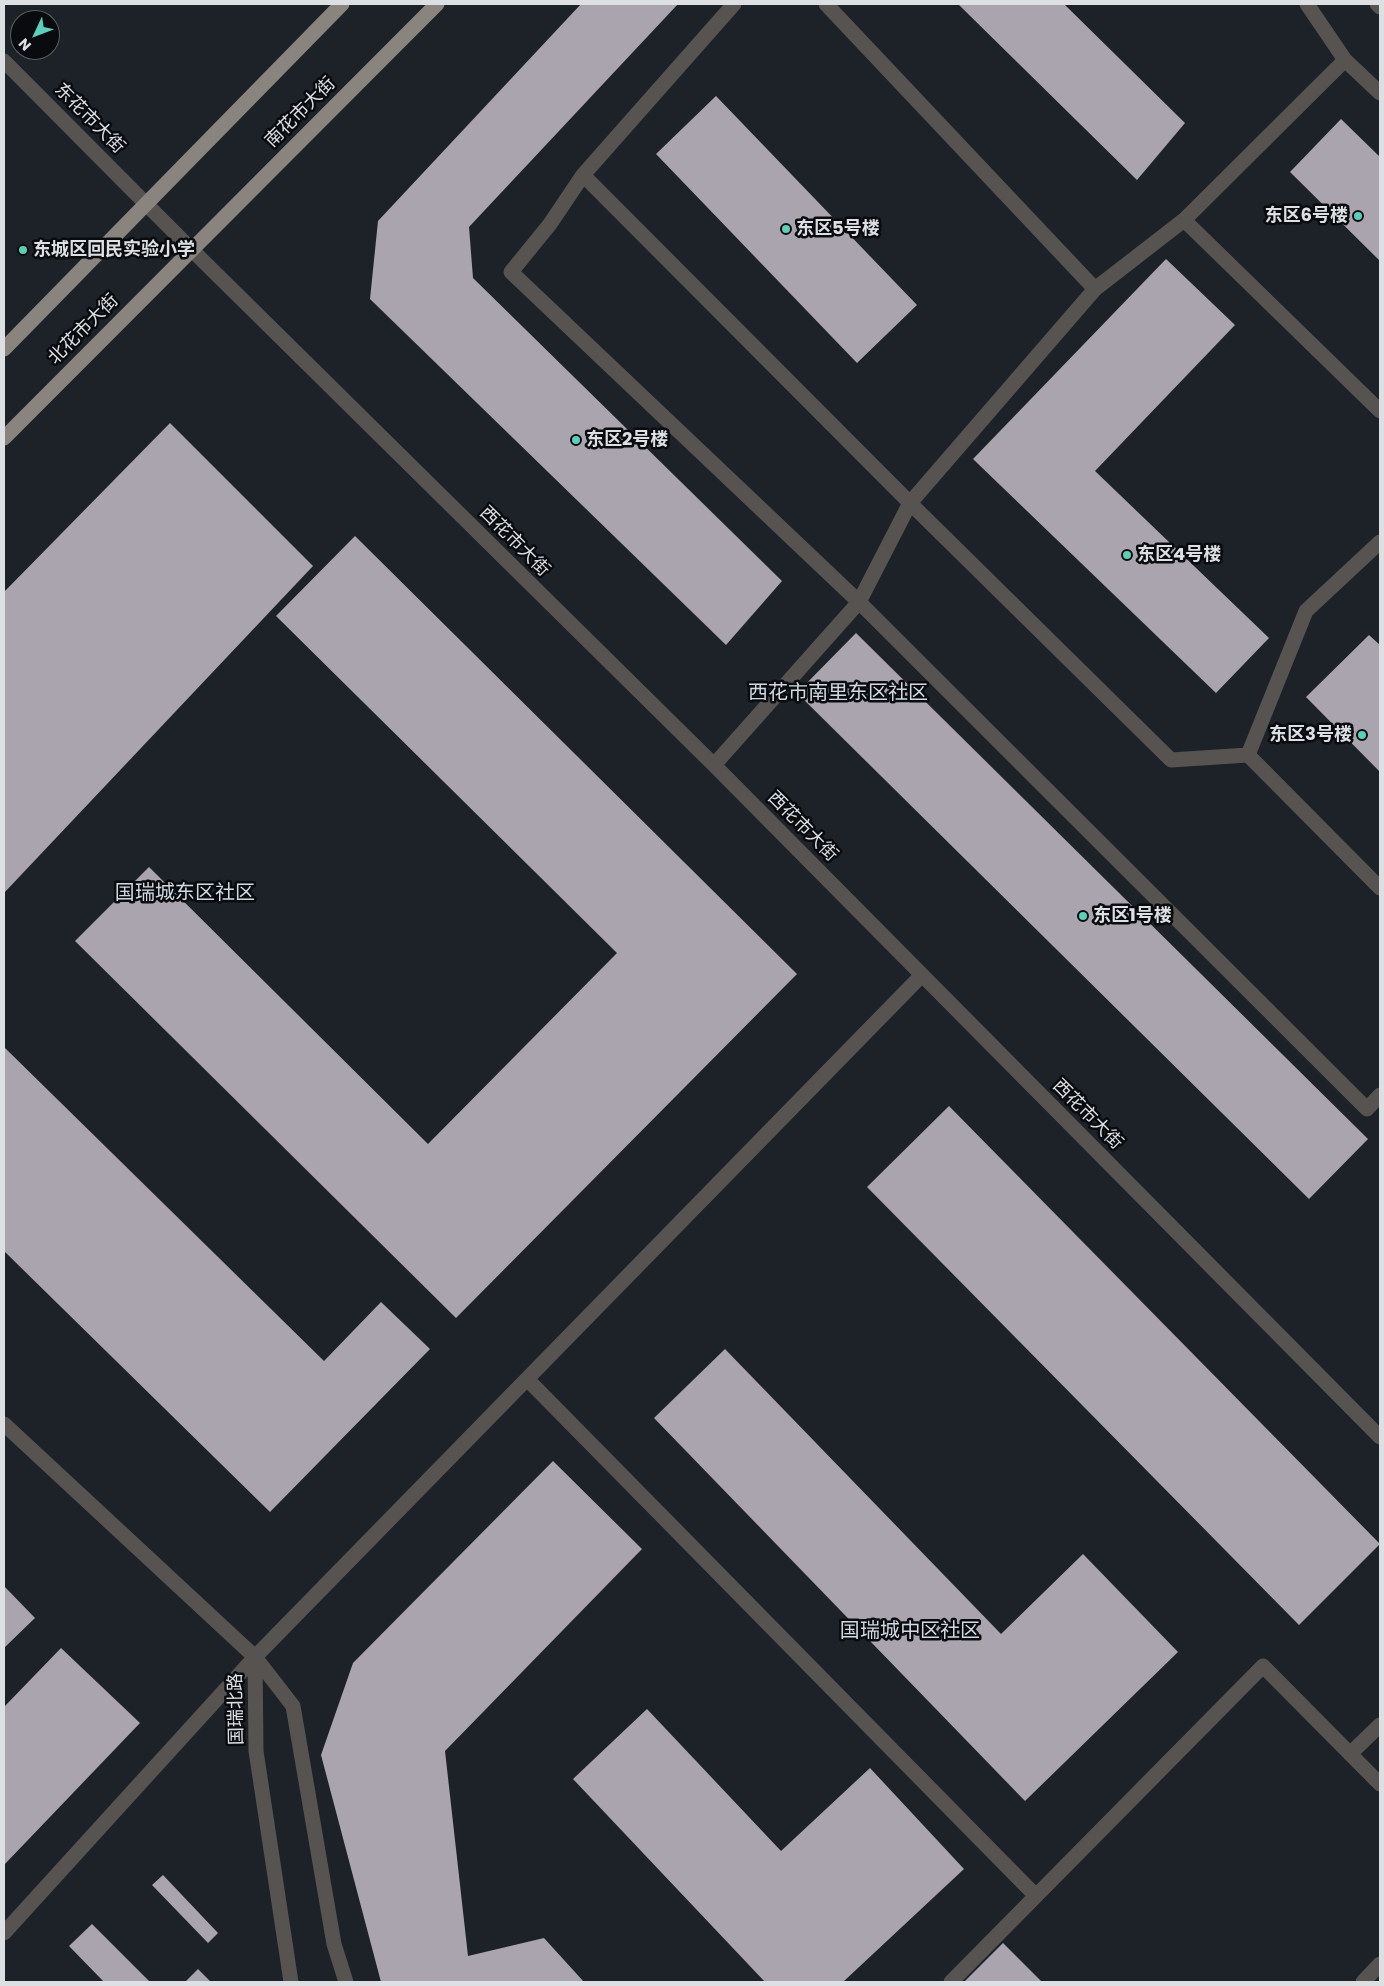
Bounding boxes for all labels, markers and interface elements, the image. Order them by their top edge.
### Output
north arrow [10,10,60,60]
text: N [14,34,36,55]
street label: 南花市大街 [262,74,340,152]
street label: 东花市大街 [50,80,128,158]
place label: 东区6号楼 [1265,205,1348,227]
marker: 东区6号楼 [1352,210,1364,222]
place label: 东区5号楼 [796,218,880,240]
marker: 东区5号楼 [780,223,792,235]
place label: 东城区回民实验小学 [33,239,195,261]
marker: 东城区回民实验小学 [17,244,29,256]
street label: 北花市大街 [45,291,123,369]
place label: 东区2号楼 [586,429,668,451]
marker: 东区2号楼 [570,434,582,446]
street label: 西花市大街 [475,503,553,581]
place label: 东区4号楼 [1137,544,1221,566]
marker: 东区4号楼 [1121,549,1133,561]
district label: 西花市南里东区社区 [748,682,928,706]
place label: 东区3号楼 [1269,724,1352,746]
marker: 东区3号楼 [1356,729,1368,741]
street label: 西花市大街 [763,788,841,866]
district label: 国瑞城东区社区 [115,882,255,906]
place label: 东区1号楼 [1093,905,1172,927]
marker: 东区1号楼 [1077,910,1089,922]
street label: 西花市大街 [1048,1076,1126,1154]
district label: 国瑞城中区社区 [840,1620,980,1644]
street label: 国瑞北路 [226,1673,248,1745]

